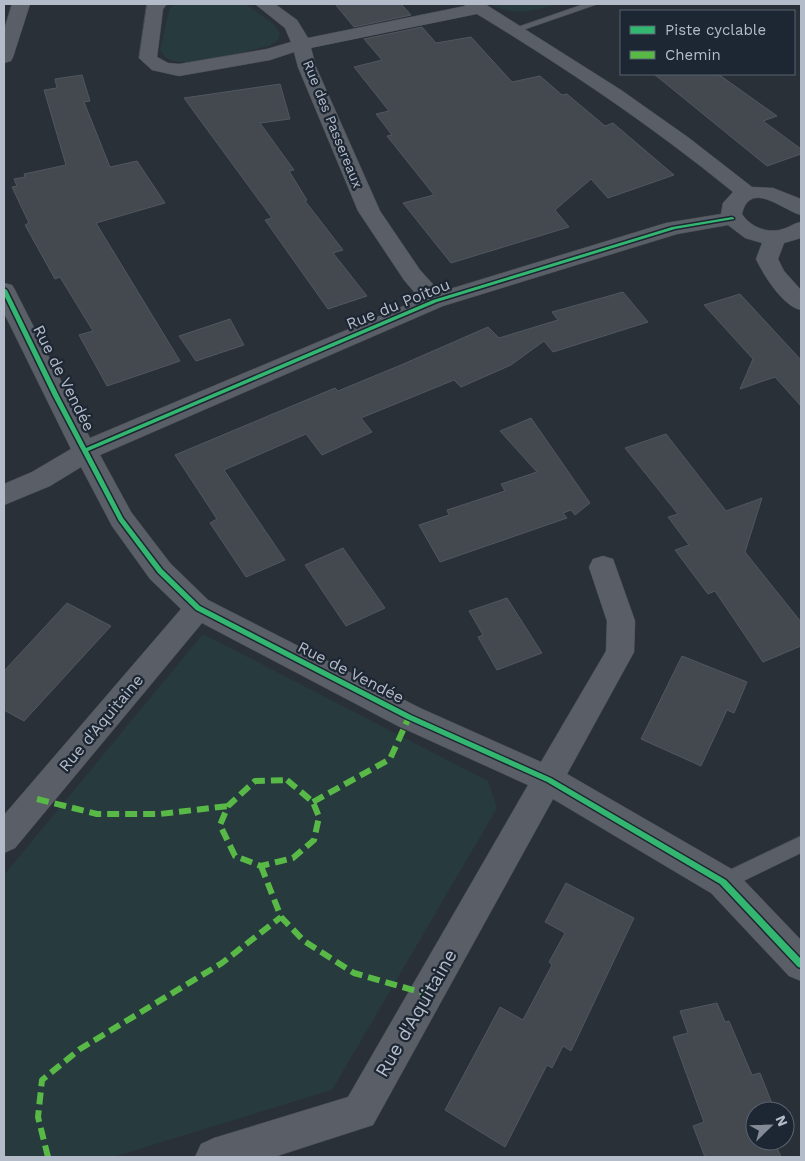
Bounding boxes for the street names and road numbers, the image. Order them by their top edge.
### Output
street label: Rue des Passereaux [300,58,366,190]
street label: Rue du Poitou [343,275,453,333]
street label: Rue de Vendée [29,322,99,434]
street label: Rue de Vendée [295,637,407,707]
street label: Rue d'Aquitaine [55,671,147,775]
street label: Rue d'Aquitaine [370,945,462,1081]

